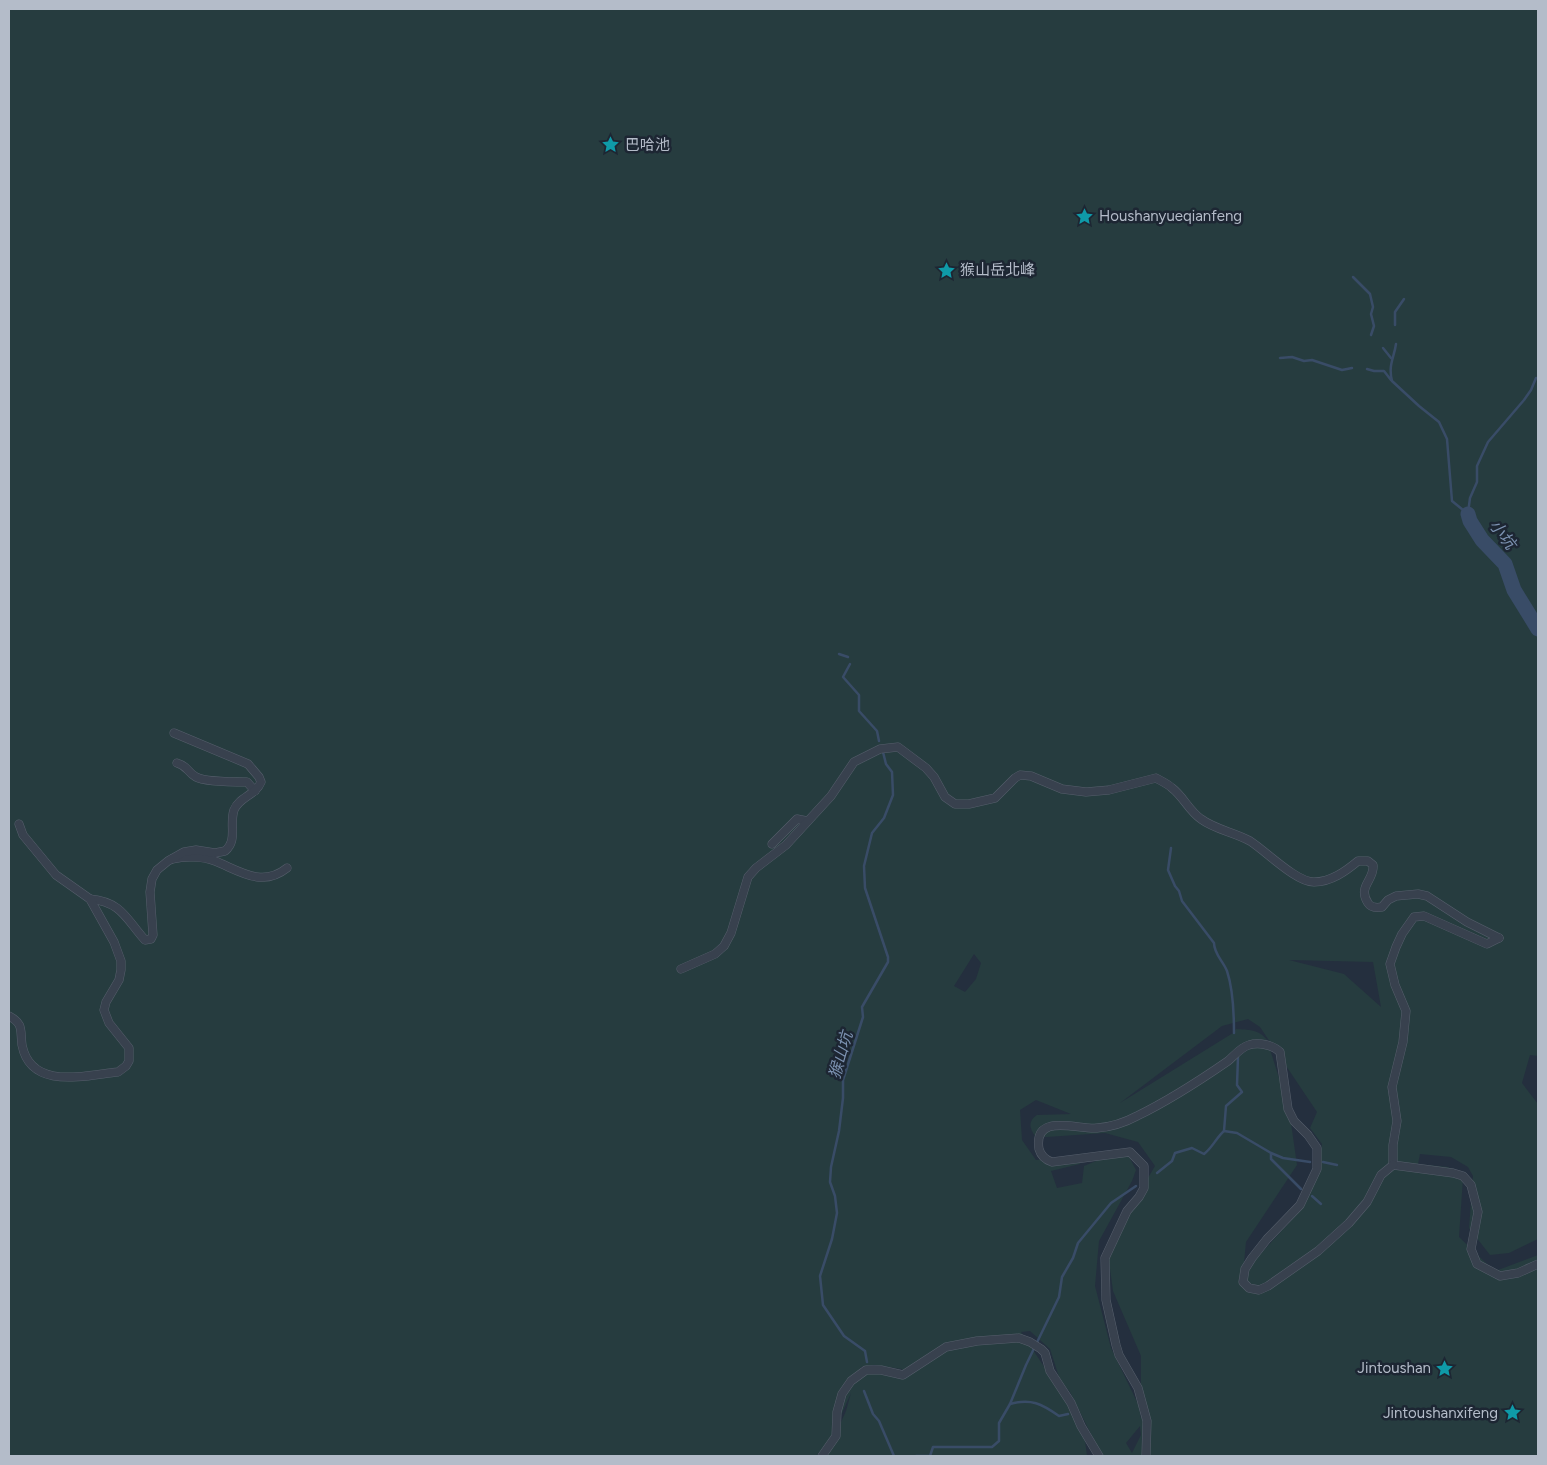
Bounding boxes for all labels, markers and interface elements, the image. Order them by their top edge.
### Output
place icon: 巴哈池 [601,135,621,155]
place label: 巴哈池 [625,136,670,154]
place icon: Houshanyueqianfeng [1075,206,1095,226]
place label: Houshanyueqianfeng [1099,207,1242,225]
place icon: 猴山岳北峰 [936,260,956,280]
place label: 猴山岳北峰 [960,261,1035,279]
water label: 小坑 [1485,516,1521,554]
water label: 猴山坑 [825,1028,857,1081]
place icon: Jintoushan [1435,1358,1455,1378]
place label: Jintoushan [1357,1359,1431,1377]
place icon: Jintoushanxifeng [1502,1403,1522,1423]
place label: Jintoushanxifeng [1383,1404,1498,1422]

